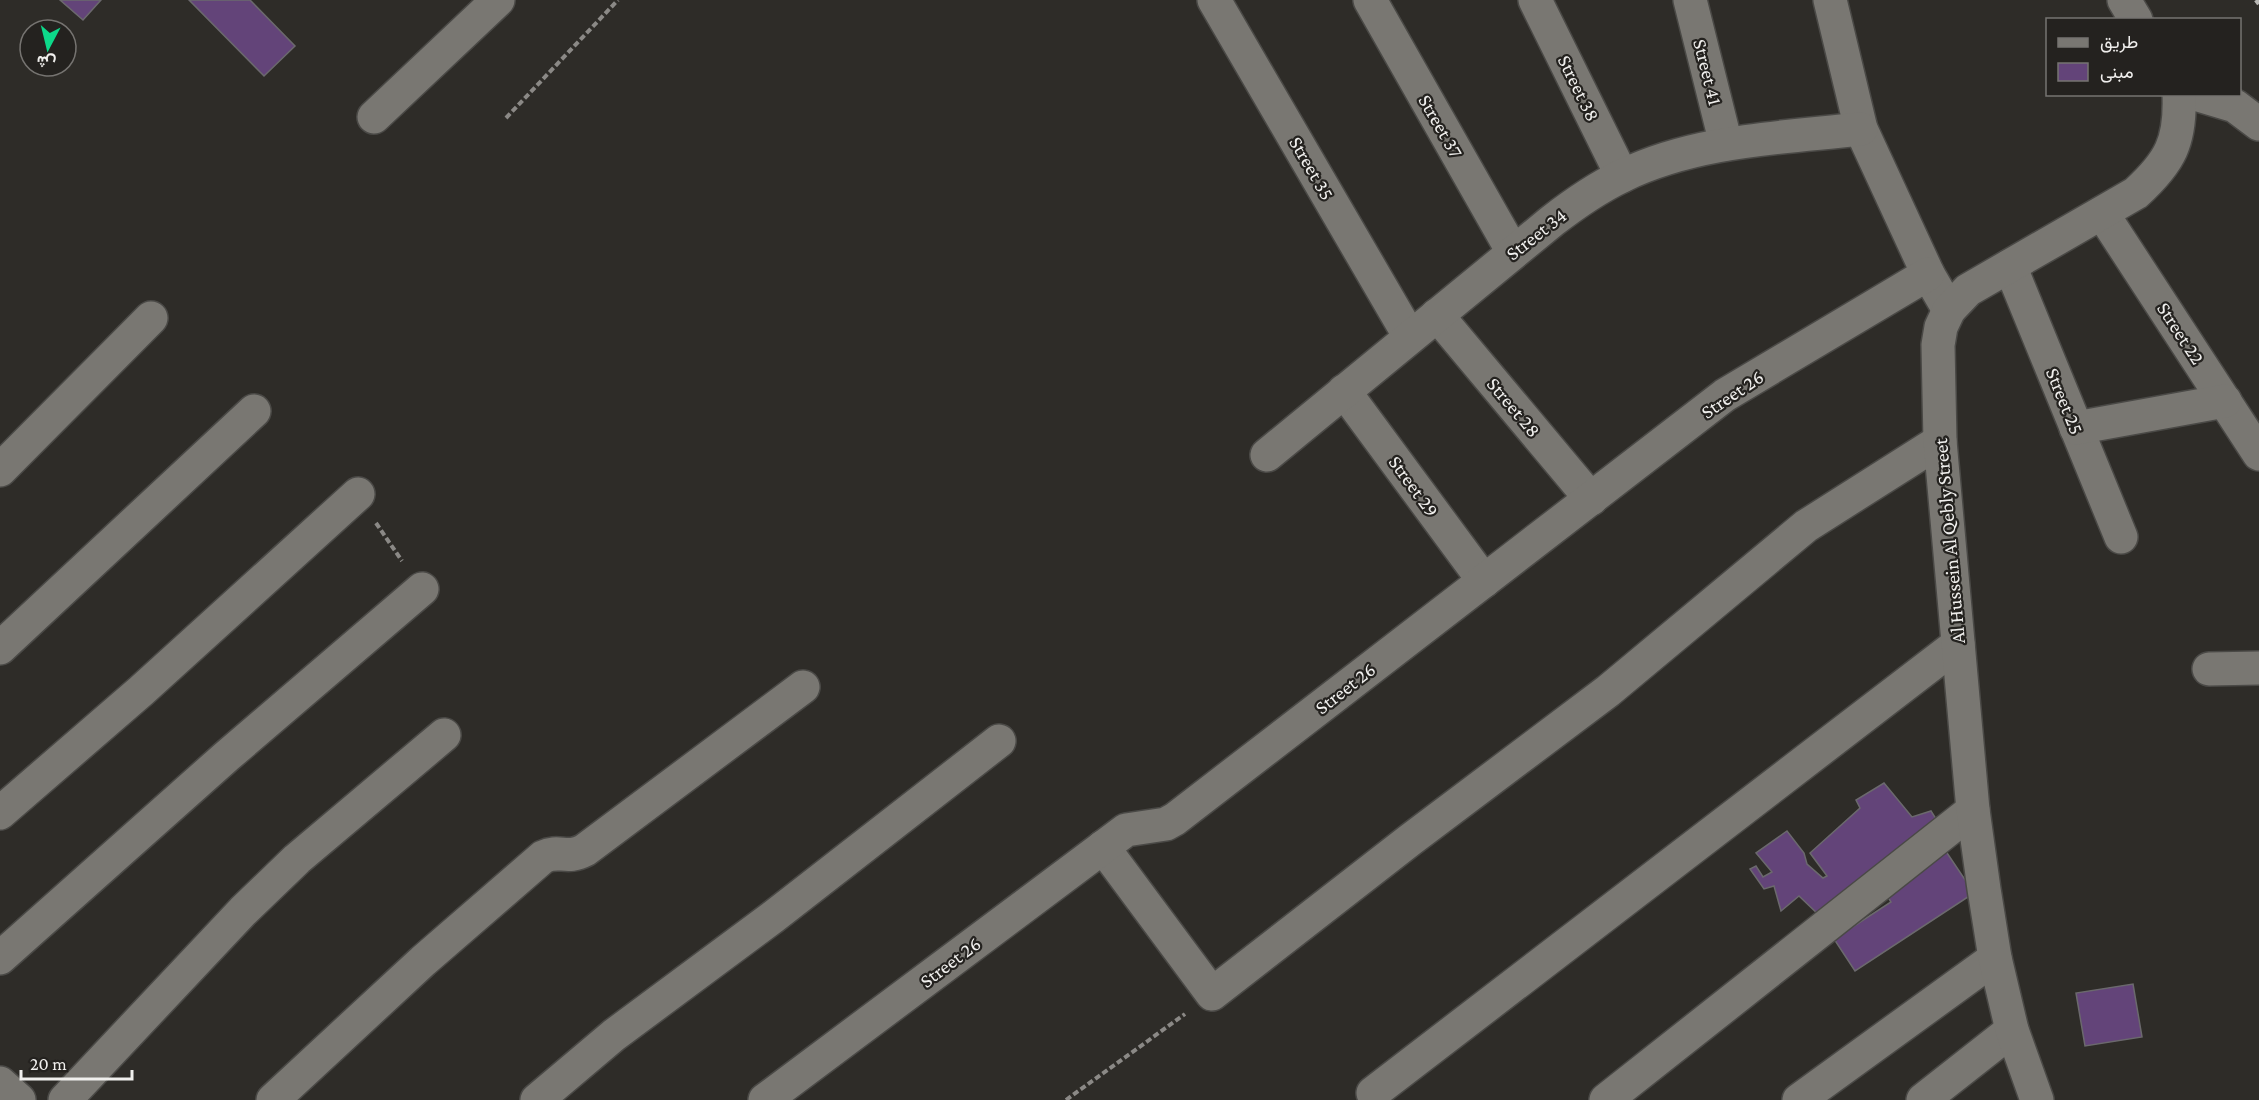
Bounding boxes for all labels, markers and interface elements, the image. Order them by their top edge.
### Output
north arrow [18,18,78,78]
legend [2046,18,2241,96]
text: طريق [2100,32,2138,53]
street label: Street 41 [1689,37,1727,107]
street label: Street 38 [1554,51,1604,125]
text: ش [36,52,57,72]
text: مبنى [2100,62,2134,83]
street label: Street 37 [1414,91,1468,161]
street label: Street 35 [1285,132,1339,204]
street label: Street 34 [1502,204,1570,264]
street label: Street 22 [2153,298,2209,368]
street label: Street 26 [1697,365,1767,423]
street label: Street 25 [2042,365,2088,437]
street label: Street 28 [1483,373,1545,441]
street label: Al Hussein Al Qebly Street [1929,437,1970,645]
street label: Street 29 [1384,451,1444,521]
street label: Street 26 [1311,658,1379,718]
street label: Street 26 [915,932,985,992]
scale bar [21,1043,132,1081]
text: 20 m [30,1054,67,1074]

